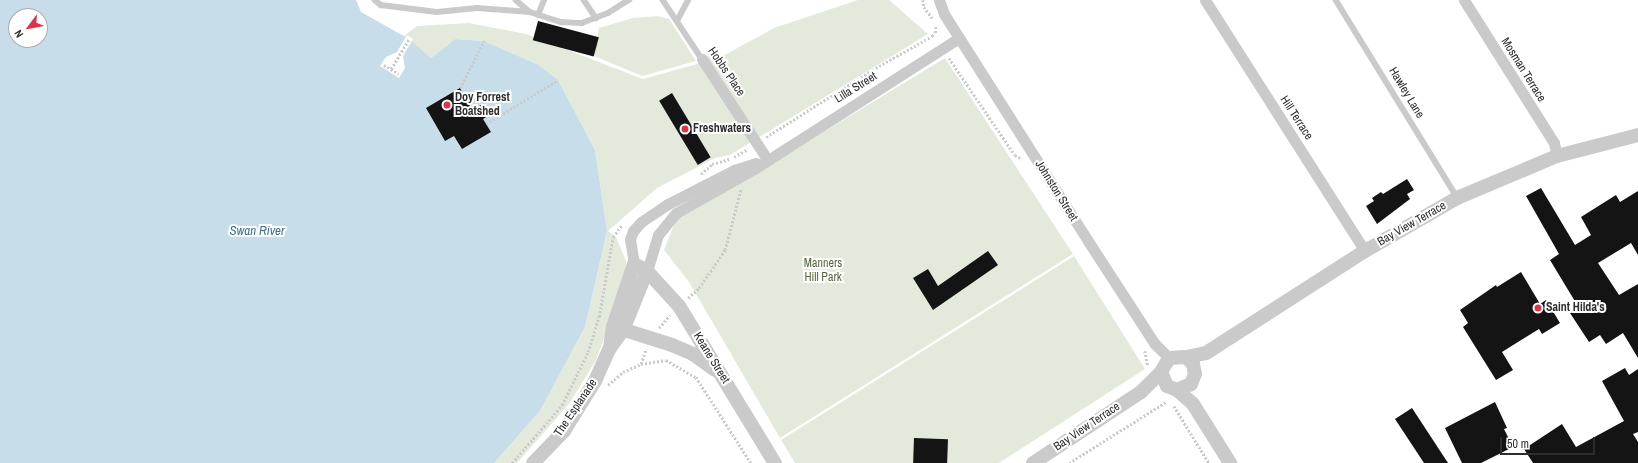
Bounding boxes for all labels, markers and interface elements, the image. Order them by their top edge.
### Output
north arrow [8,8,48,48]
text: N [11,27,26,40]
street label: Mosman Terrace [1497,35,1549,105]
street label: Hobbs Place [704,45,748,99]
street label: Hawley Lane [1385,65,1427,121]
street label: Lilla Street [832,69,880,107]
place label: Doy Forrest Boatshed [455,91,510,119]
street label: Hill Terrace [1276,93,1316,143]
marker: Doy Forrest Boatshed [442,100,452,110]
place label: Freshwaters [693,122,751,136]
marker: Freshwaters [680,124,690,134]
street label: Johnston Street [1032,158,1080,224]
street label: Bay View Terrace [1375,199,1449,249]
water label: Swan River [229,223,285,239]
park label: Manners Hill Park [804,257,842,285]
place label: Saint Hilda's [1546,301,1605,315]
marker: Saint Hilda's [1533,303,1543,313]
street label: Keane Street [690,330,732,386]
street label: The Esplanade [552,377,600,439]
street label: Bay View Terrace [1051,400,1123,454]
scale bar [1502,429,1597,455]
text: 50 m [1507,436,1529,452]

